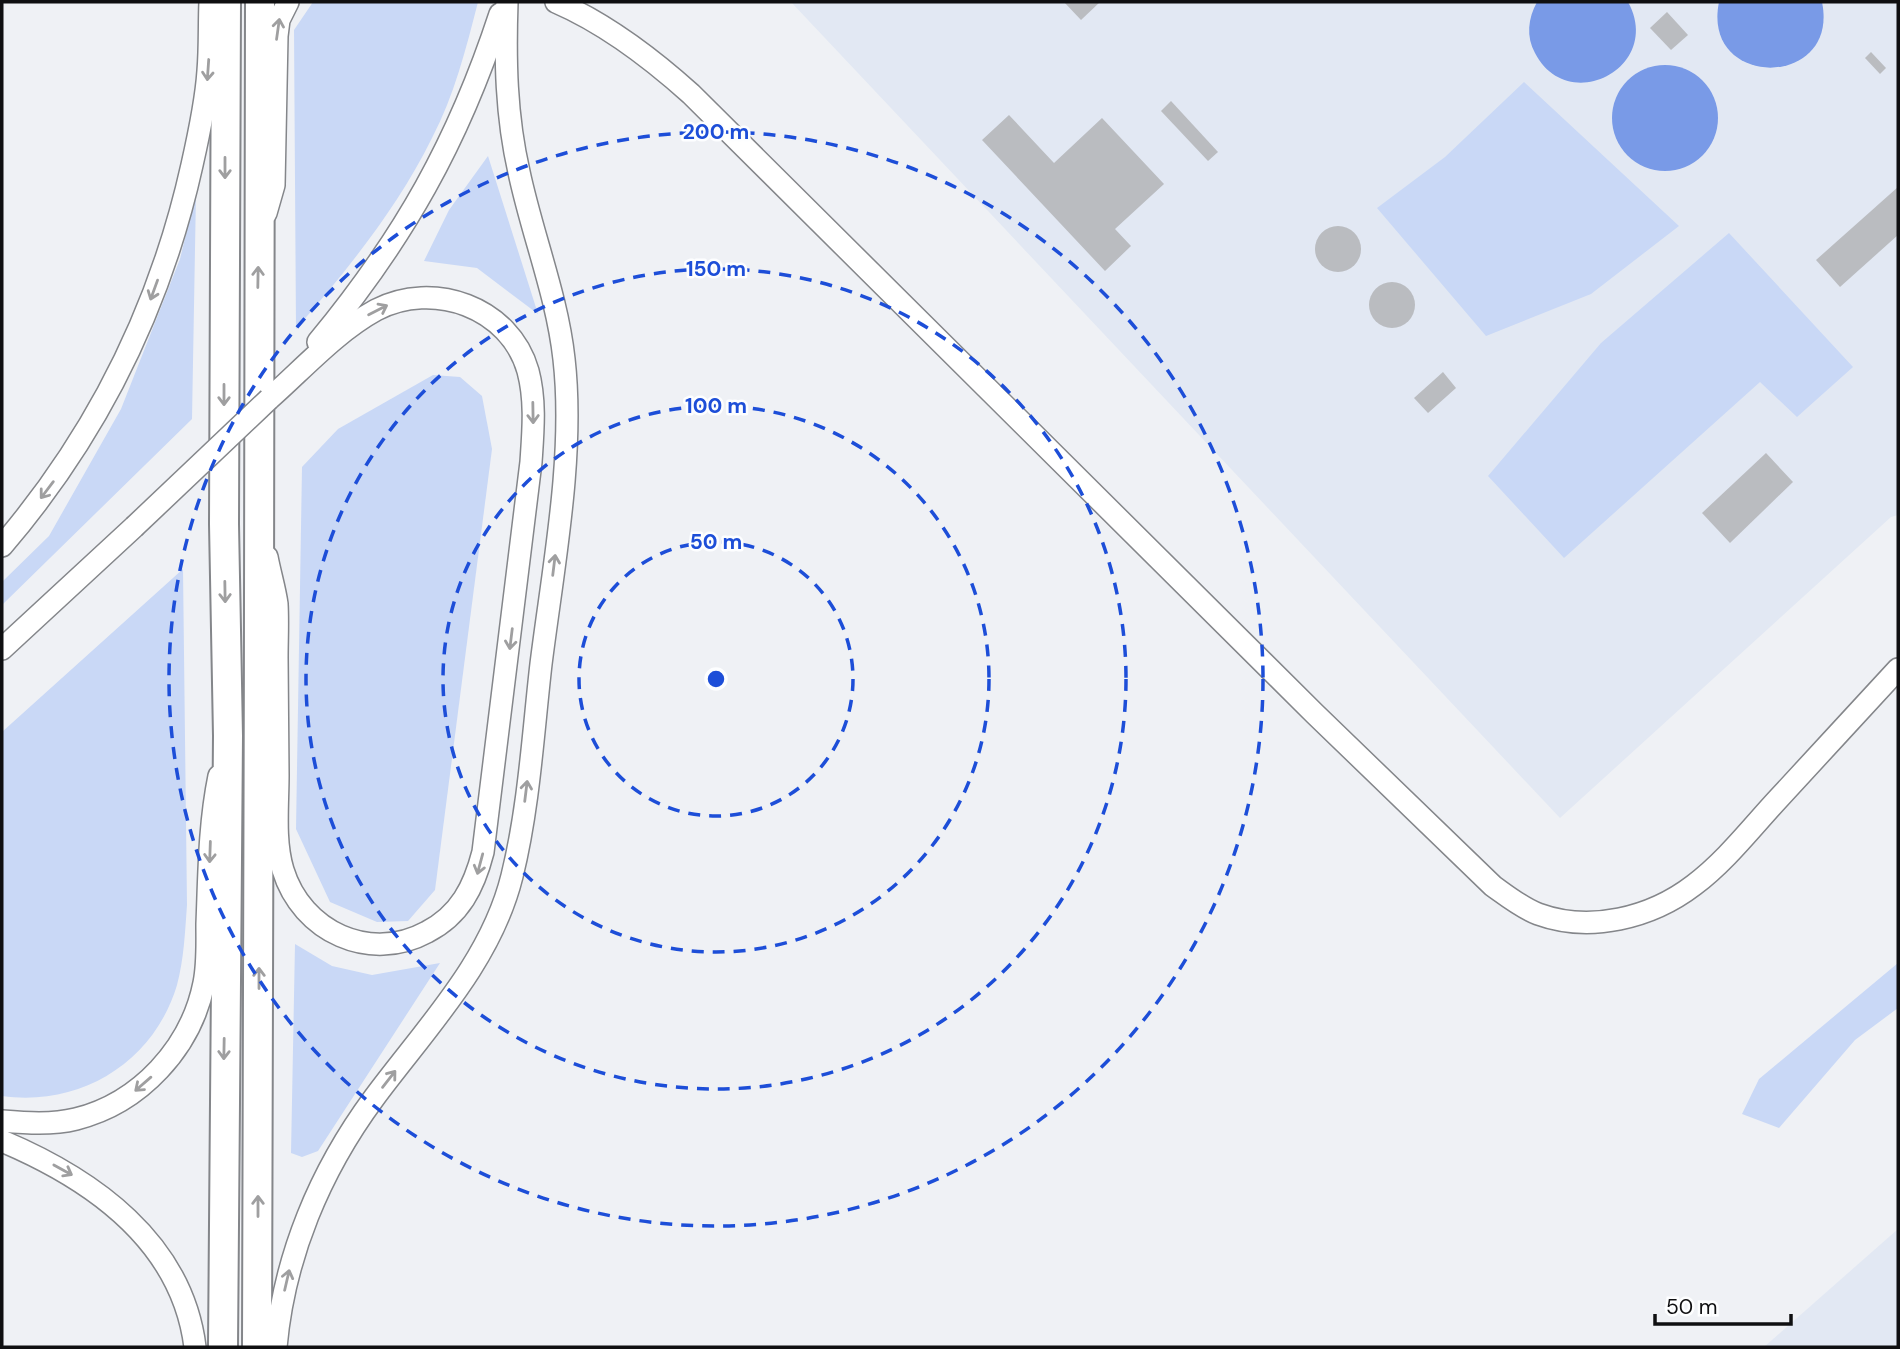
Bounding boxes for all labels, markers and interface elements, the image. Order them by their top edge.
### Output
one-way arrow [272,18,285,41]
one-way arrow [201,58,214,81]
text: 200 m [683,118,749,146]
one-way arrow [218,156,232,179]
text: 150 m [686,255,746,283]
one-way arrow [251,265,265,288]
one-way arrow [147,279,159,301]
one-way arrow [367,303,388,317]
one-way arrow [217,384,231,407]
text: 100 m [685,392,747,420]
one-way arrow [526,401,540,424]
one-way arrow [40,480,54,499]
text: 50 m [690,528,742,556]
one-way arrow [547,554,560,577]
one-way arrow [218,581,232,604]
one-way arrow [504,627,517,650]
centre of rings [704,667,728,691]
one-way arrow [519,780,532,803]
one-way arrow [204,840,217,863]
one-way arrow [473,852,486,875]
one-way arrow [252,967,266,990]
one-way arrow [217,1038,231,1061]
one-way arrow [382,1070,397,1088]
one-way arrow [134,1076,152,1092]
one-way arrow [53,1163,73,1177]
one-way arrow [251,1194,265,1217]
one-way arrow [281,1269,294,1292]
scale bar [1655,1282,1792,1326]
text: 50 m [1666,1293,1717,1321]

